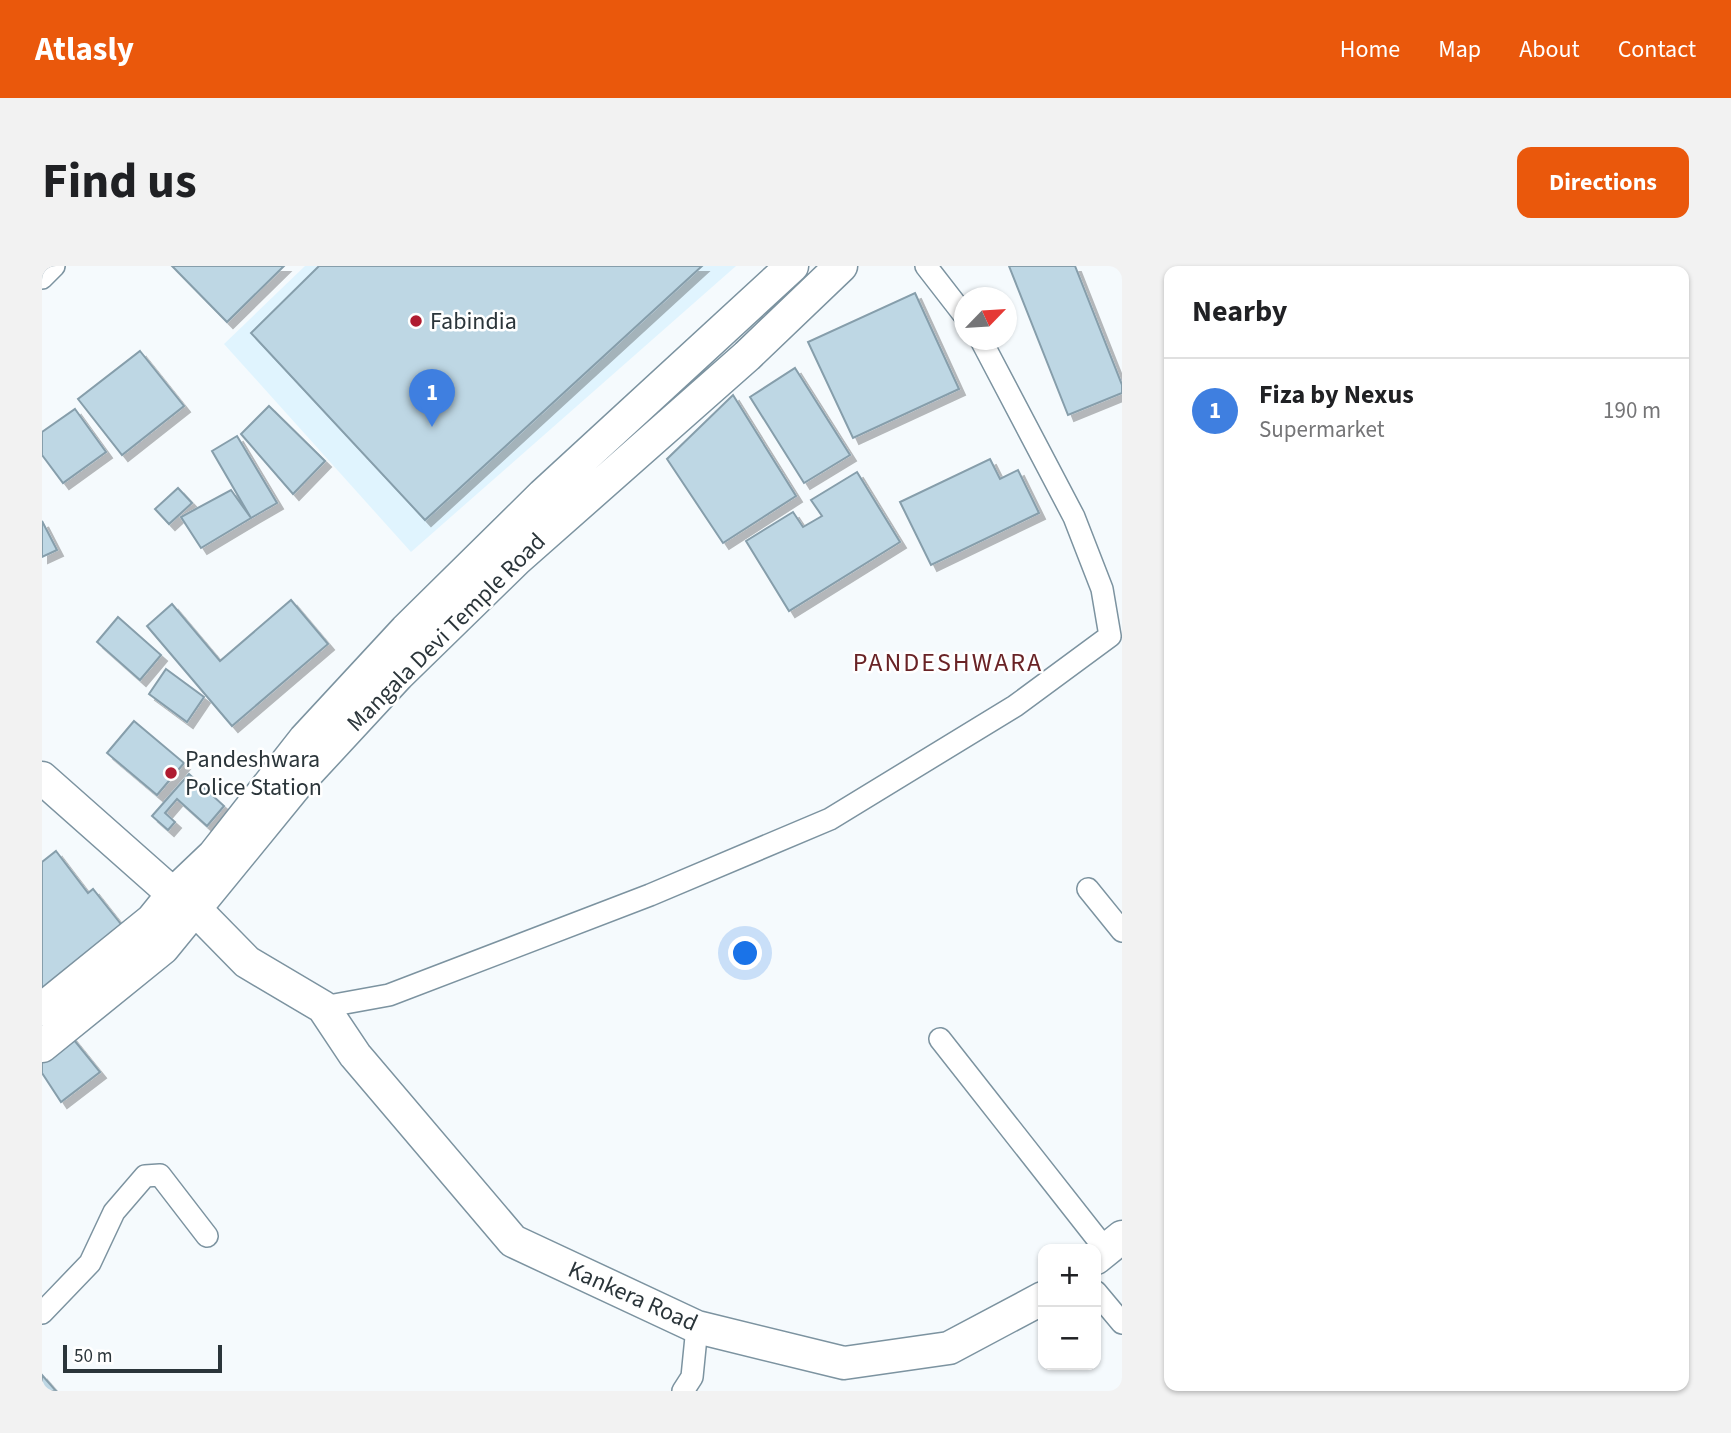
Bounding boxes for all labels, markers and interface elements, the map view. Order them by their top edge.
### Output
text: Atlasly [35,26,134,73]
text: Home [1340,32,1400,67]
text: Map [1438,32,1481,67]
text: About [1519,32,1580,67]
text: Contact [1618,32,1696,67]
text: Find us [42,147,197,217]
button: Directions [1517,147,1689,218]
north arrow [954,287,1017,350]
text: Nearby [1192,290,1287,333]
place label: Fabindia [430,304,517,339]
marker: Fabindia [408,313,424,329]
pin: 1 [409,369,455,427]
text: Fiza by Nexus [1259,376,1414,413]
text: 1 [1209,394,1221,427]
text: 190 m [1603,394,1661,427]
text: Supermarket [1259,413,1385,446]
street label: Mangala Devi Temple Road [339,525,554,740]
district label: PANDESHWARA [853,644,1043,681]
place label: Pandeshwara Police Station [185,742,322,805]
marker: Pandeshwara Police Station [163,765,179,781]
your location [728,936,762,970]
map controls [1038,1244,1101,1370]
button: + [1038,1244,1101,1307]
street label: Kankera Road [562,1252,703,1341]
button: − [1038,1307,1101,1370]
scale bar [63,1342,222,1374]
text: 50 m [74,1343,112,1370]

